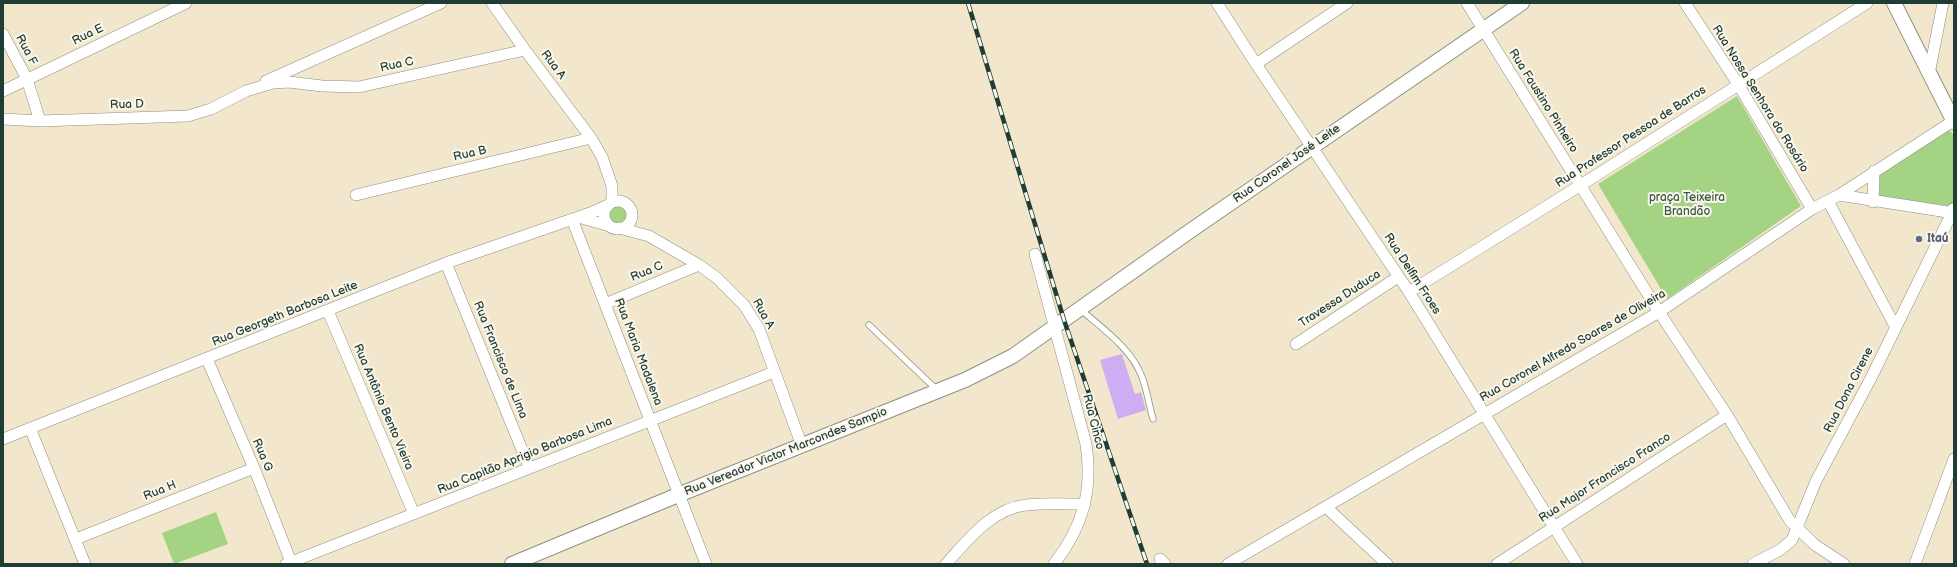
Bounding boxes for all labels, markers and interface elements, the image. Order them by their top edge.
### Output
street label: Rua E [70,21,106,49]
street label: Rua Nossa Senhora do Rosário [1709,23,1811,175]
street label: Rua F [12,32,40,68]
street label: Rua Faustino Pinheiro [1505,47,1581,155]
street label: Rua A [537,48,569,82]
street label: Rua C [379,54,415,76]
street label: Rua Professor Pessoa de Barros [1553,83,1709,191]
street label: Rua D [110,97,144,113]
street label: Rua Coronel José Leite [1231,122,1343,206]
street label: Rua B [452,143,488,165]
park label: praça Teixeira Brandão [1649,191,1725,219]
street label: Rua Delfim Froes [1380,231,1444,317]
place label: Itaú [1927,232,1948,246]
marker: Itaú [1914,234,1924,244]
street label: Rua C [629,259,665,285]
street label: Travessa Duduca [1297,267,1383,331]
street label: Rua Georgeth Barbosa Leite [210,278,360,350]
street label: Rua Coronel Alfredo Soares de Oliveira [1477,287,1669,405]
street label: Rua Maria Madalena [611,296,665,408]
street label: Rua A [749,296,777,332]
street label: Rua Francisco de Lima [470,299,530,421]
street label: Rua Antônio Bento Vieira [350,342,416,472]
street label: Rua Dona Cirene [1821,345,1877,435]
street label: Rua Cinco [1079,393,1107,451]
street label: Rua Vereador Victor Marcondes Sampio [683,405,889,499]
street label: Rua Capitão Aprigio Barbosa Lima [436,414,614,498]
street label: Rua Major Francisco Franco [1536,430,1674,526]
street label: Rua G [249,436,275,474]
street label: Rua H [142,478,178,504]

